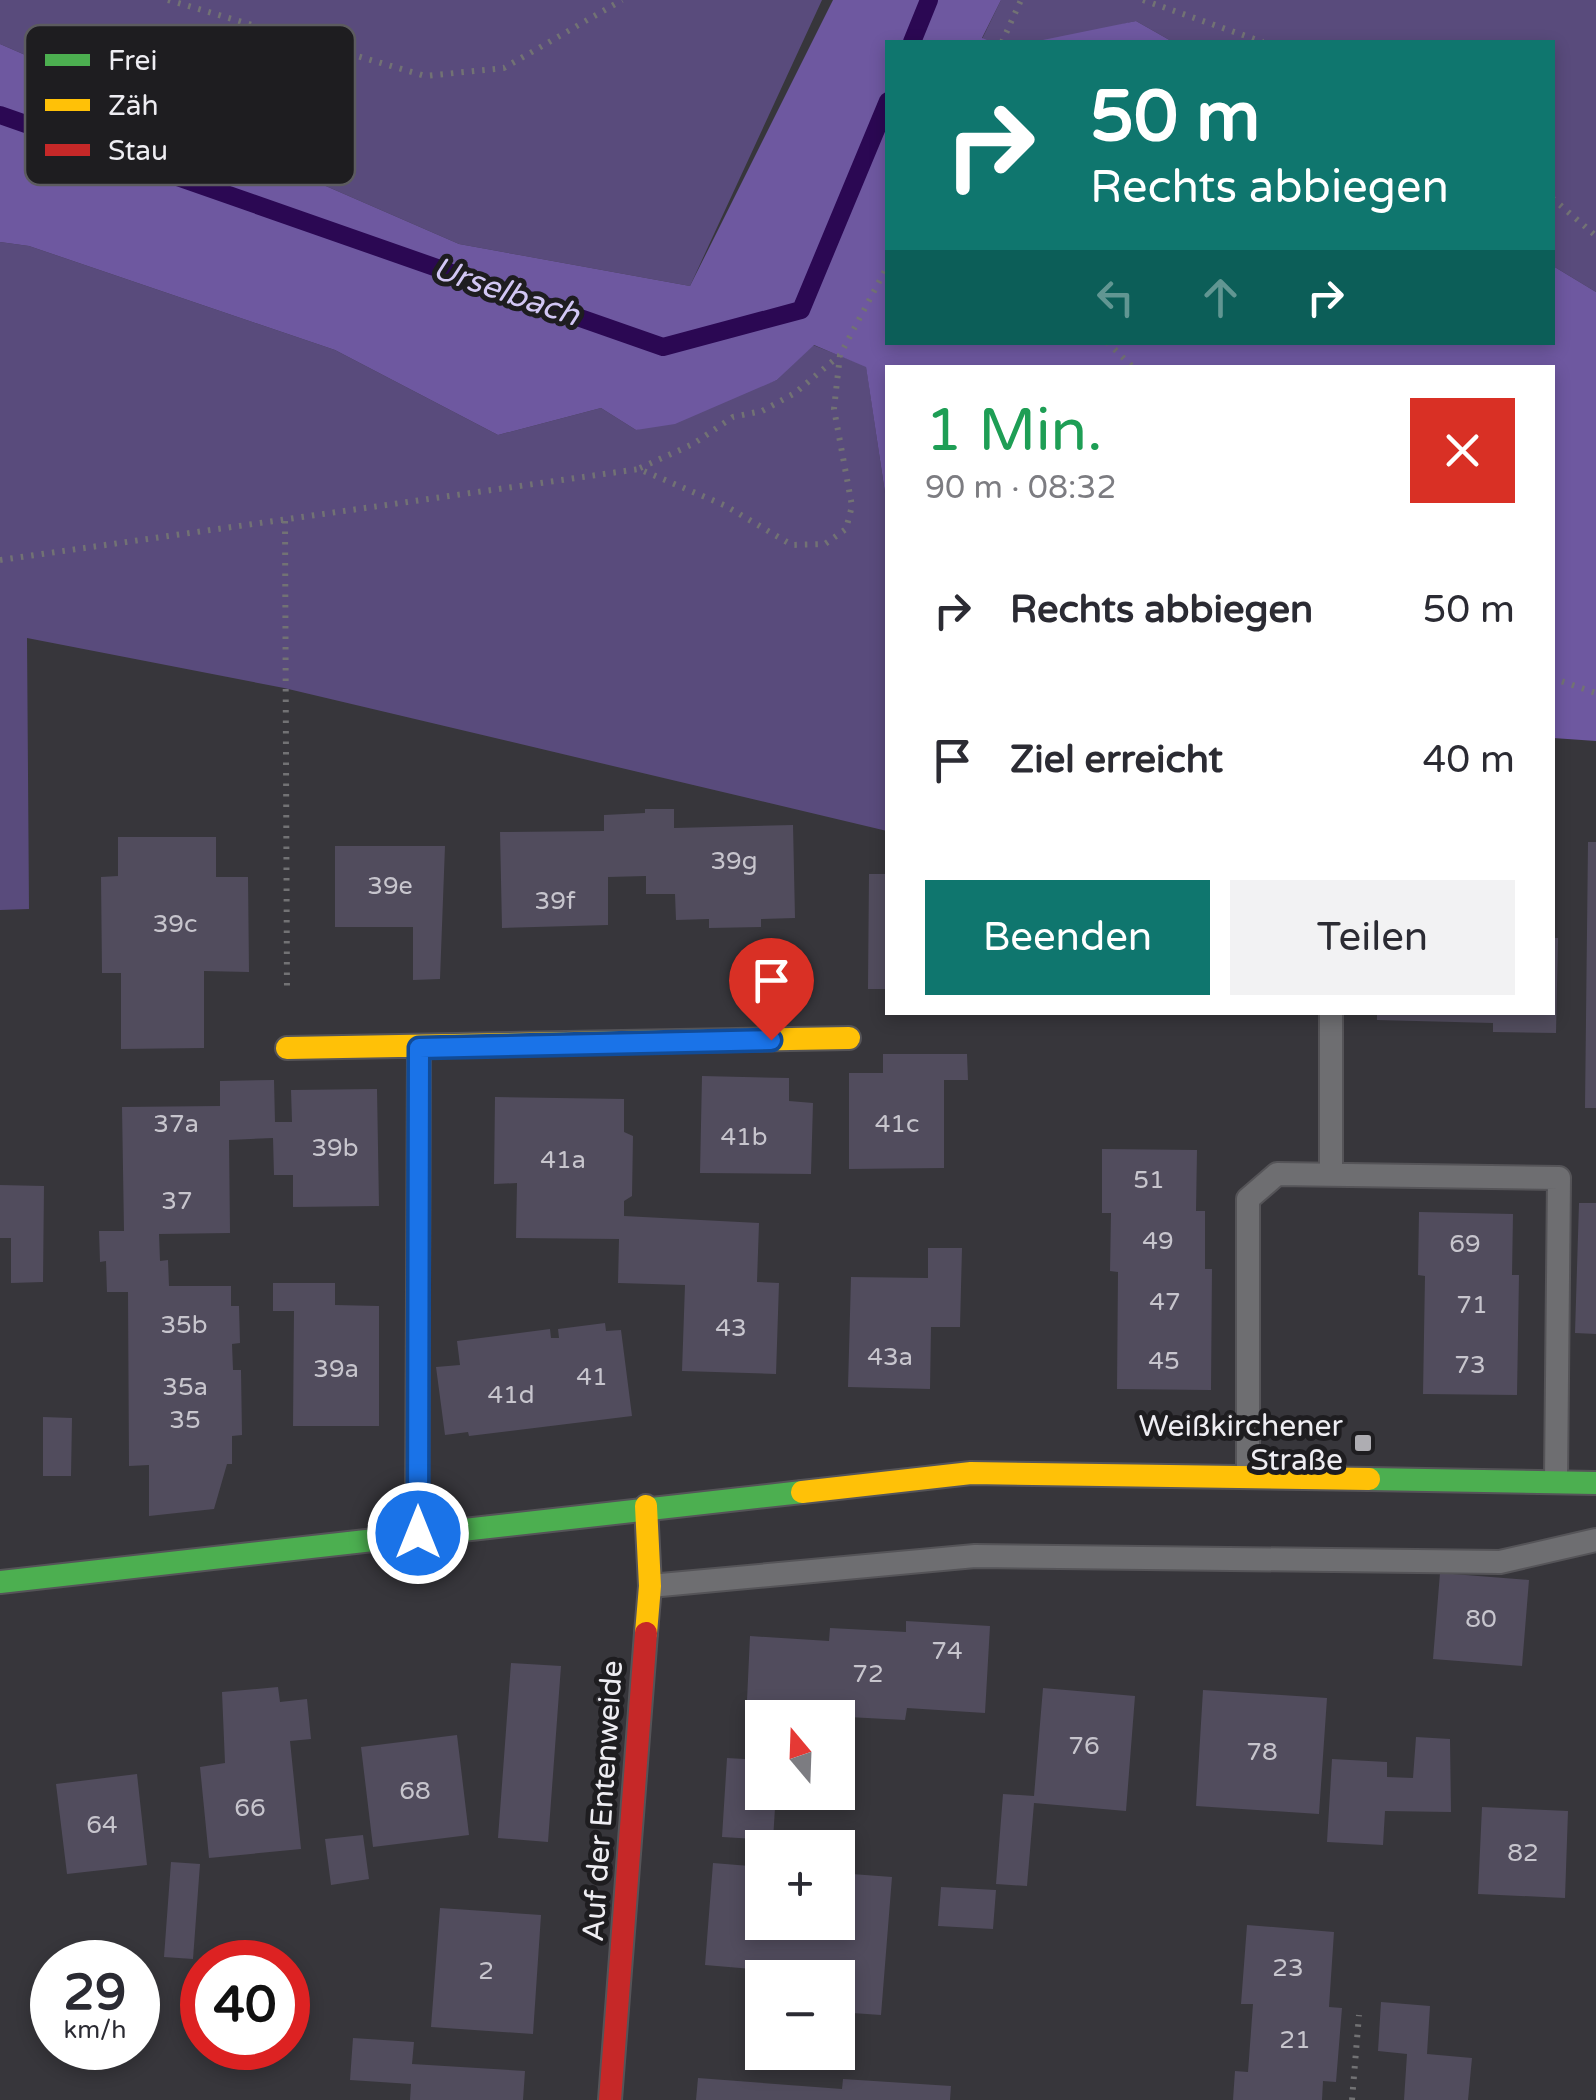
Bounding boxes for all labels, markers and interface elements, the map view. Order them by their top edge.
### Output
legend [25,25,355,185]
text: Frei [108,44,157,78]
text: 50 m [1090,76,1260,160]
icon: right [925,80,1055,210]
text: Zäh [108,89,159,123]
text: Stau [108,134,168,168]
text: Rechts abbiegen [1090,161,1449,215]
water label: Urselbach [428,249,586,335]
icon: left [1088,270,1143,325]
icon: ahead [1193,270,1248,325]
icon: right [1298,270,1353,325]
text: 1 Min. [925,395,1103,467]
button: close [1410,398,1515,503]
text: 90 m · 08:32 [925,469,1117,507]
icon: right [925,583,980,638]
text: Rechts abbiegen [1010,587,1313,633]
text: 50 m [1423,587,1515,633]
icon: arrive [925,733,980,788]
text: Ziel erreicht [1010,737,1223,783]
text: 40 m [1423,737,1515,783]
house number: 39g [710,846,758,876]
house number: 39e [367,871,413,901]
button: Beenden [925,880,1210,995]
button: Teilen [1230,880,1515,995]
house number: 39f [535,886,576,916]
house number: 39c [153,909,197,939]
pin [729,938,814,1041]
icon: arrive [744,953,799,1008]
house number: 37a [153,1109,199,1139]
house number: 41c [875,1109,919,1139]
house number: 41b [720,1122,768,1152]
house number: 39b [311,1133,359,1163]
house number: 41a [540,1145,586,1175]
house number: 51 [1133,1165,1165,1195]
house number: 37 [161,1186,193,1216]
house number: 49 [1142,1226,1174,1256]
house number: 69 [1449,1229,1481,1259]
house number: 47 [1149,1287,1181,1317]
house number: 71 [1456,1290,1488,1320]
house number: 35b [160,1310,208,1340]
house number: 43 [715,1313,747,1343]
house number: 43a [867,1342,913,1372]
house number: 45 [1148,1346,1180,1376]
house number: 73 [1454,1350,1486,1380]
house number: 39a [313,1354,359,1384]
house number: 41 [576,1362,608,1392]
house number: 35a [162,1372,208,1402]
house number: 41d [487,1380,535,1410]
house number: 35 [169,1405,201,1435]
place label: Weißkirchener Straße [1138,1408,1344,1479]
marker: Weißkirchener Straße [1352,1432,1374,1454]
position arrow [366,1481,470,1585]
house number: 80 [1465,1604,1497,1634]
house number: 74 [931,1636,963,1666]
street label: Auf der Entenweide [575,1659,631,1943]
house number: 72 [852,1659,884,1689]
north arrow [745,1700,855,1810]
map controls [745,1700,855,2070]
house number: 76 [1068,1731,1100,1761]
house number: 78 [1246,1737,1278,1767]
house number: 68 [399,1776,431,1806]
house number: 66 [234,1793,266,1823]
house number: 64 [86,1810,118,1840]
button: + [745,1830,855,1940]
house number: 82 [1507,1838,1539,1868]
speed limit sign: 40 [180,1940,310,2070]
house number: 23 [1272,1953,1304,1983]
house number: 2 [478,1956,494,1986]
button: − [745,1960,855,2070]
text: 29 [64,1963,126,2023]
text: km/h [64,2015,126,2045]
house number: 21 [1279,2025,1311,2055]

